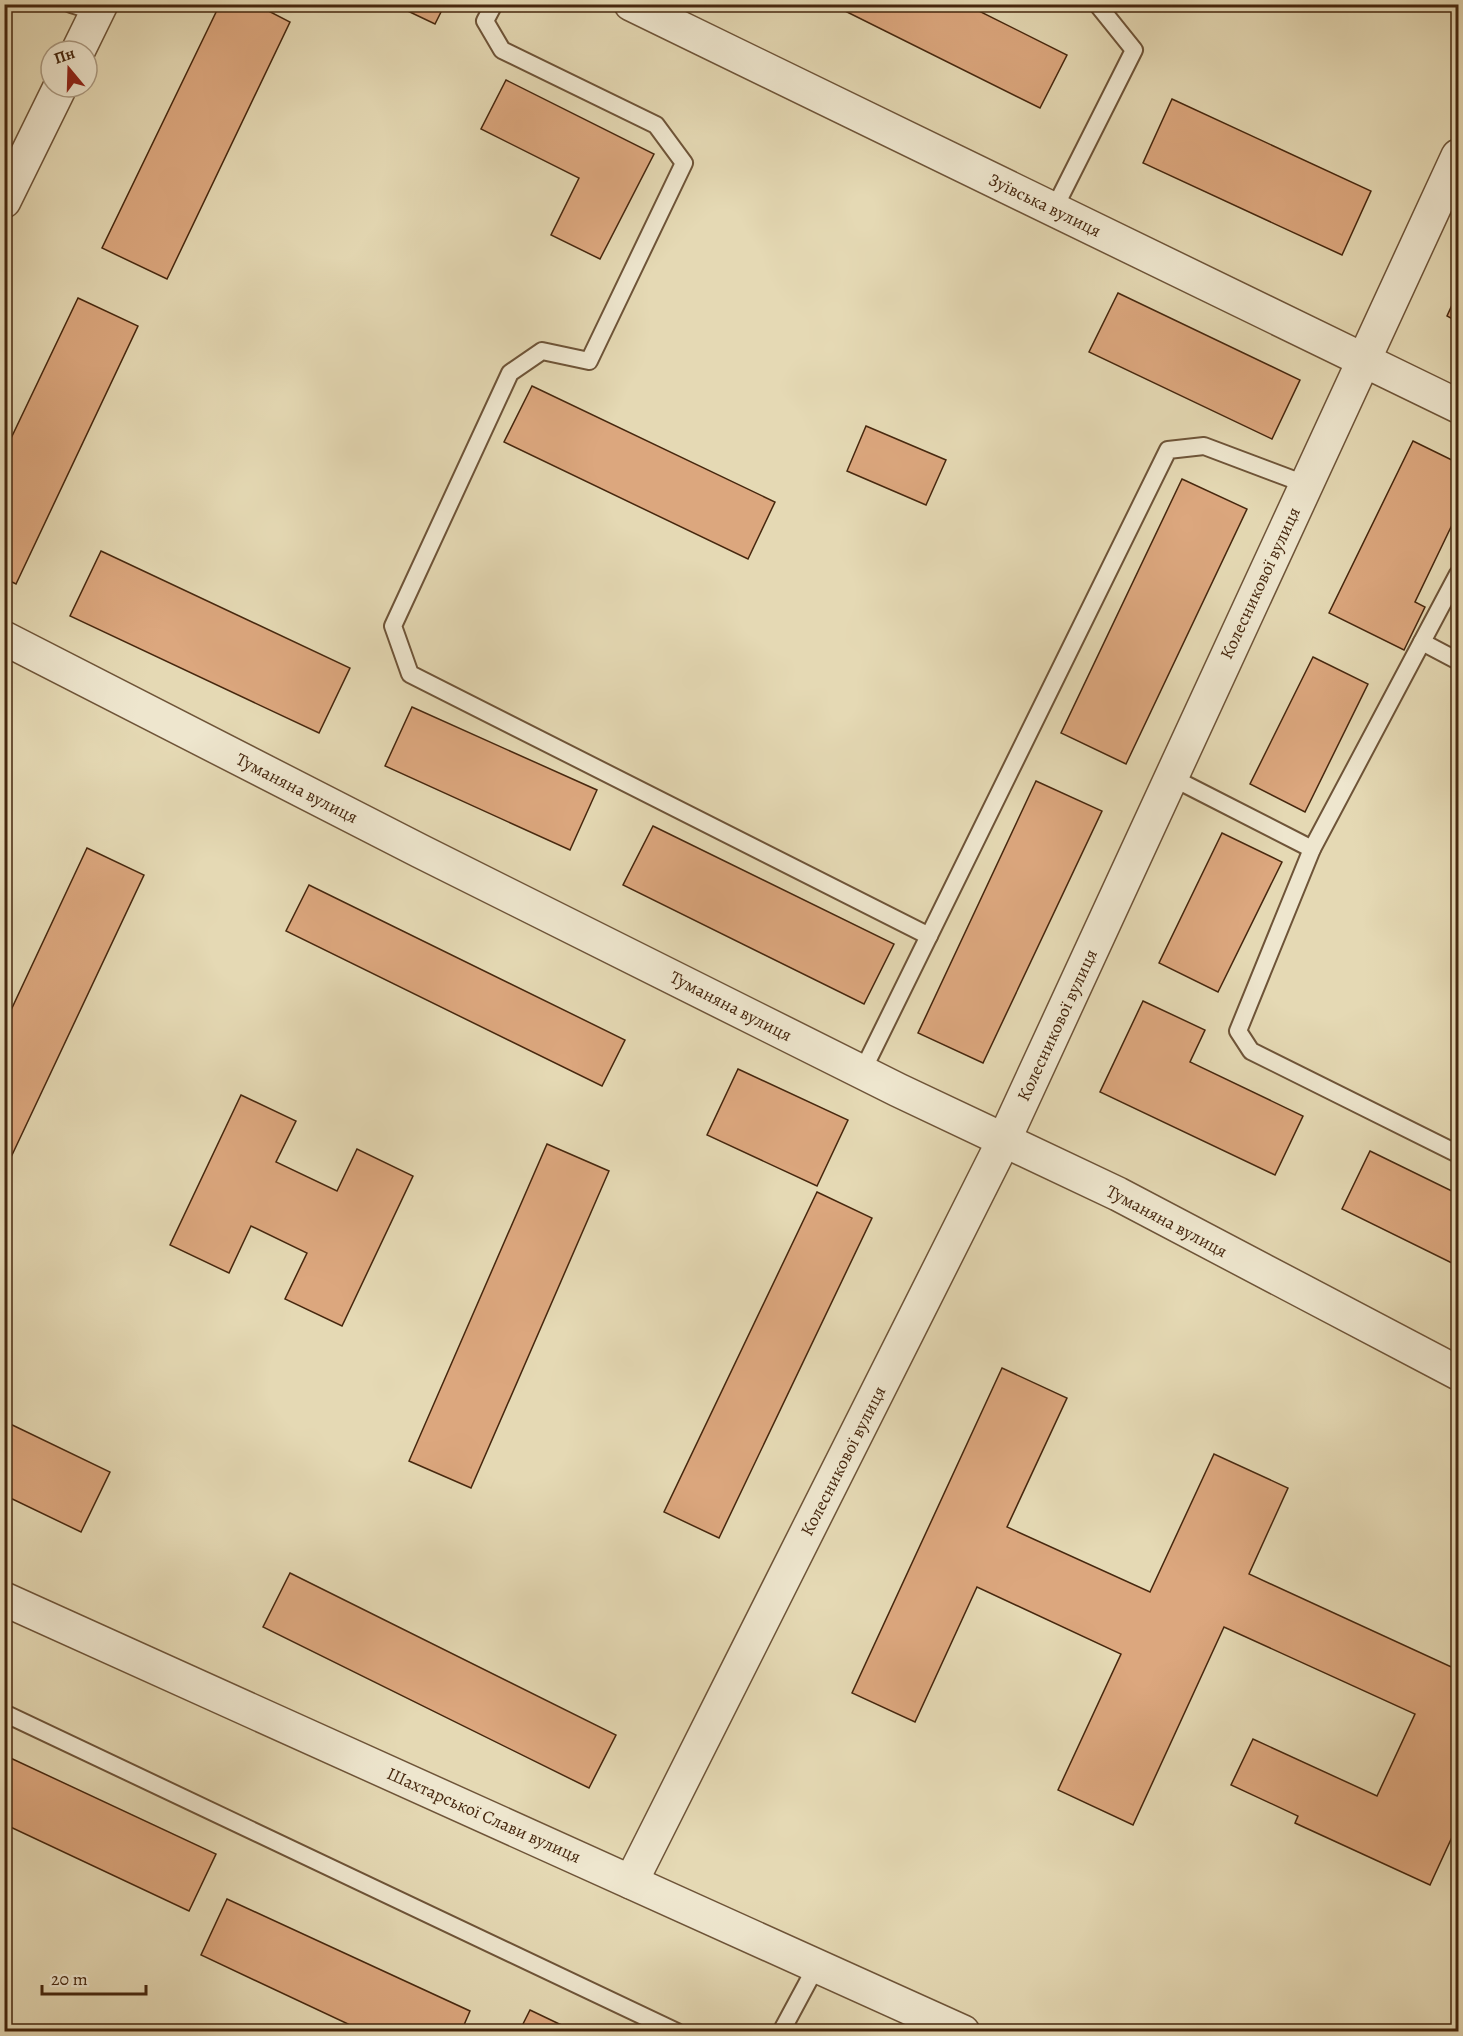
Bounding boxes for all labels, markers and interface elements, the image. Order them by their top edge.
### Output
north arrow [39,39,99,99]
text: Пн [51,42,78,70]
street label: Зуївська вулиця [985,167,1105,243]
street label: Колесникової вулиця [1214,503,1306,663]
street label: Туманяна вулиця [232,747,362,829]
street label: Колесникової вулиця [1011,945,1103,1105]
street label: Туманяна вулиця [666,965,796,1047]
street label: Туманяна вулиця [1102,1179,1232,1263]
street label: Колесникової вулиця [795,1382,891,1540]
street label: Шахтарської Слави вулиця [383,1761,585,1869]
scale bar [42,1958,146,1996]
text: 20 m [51,1967,88,1991]

